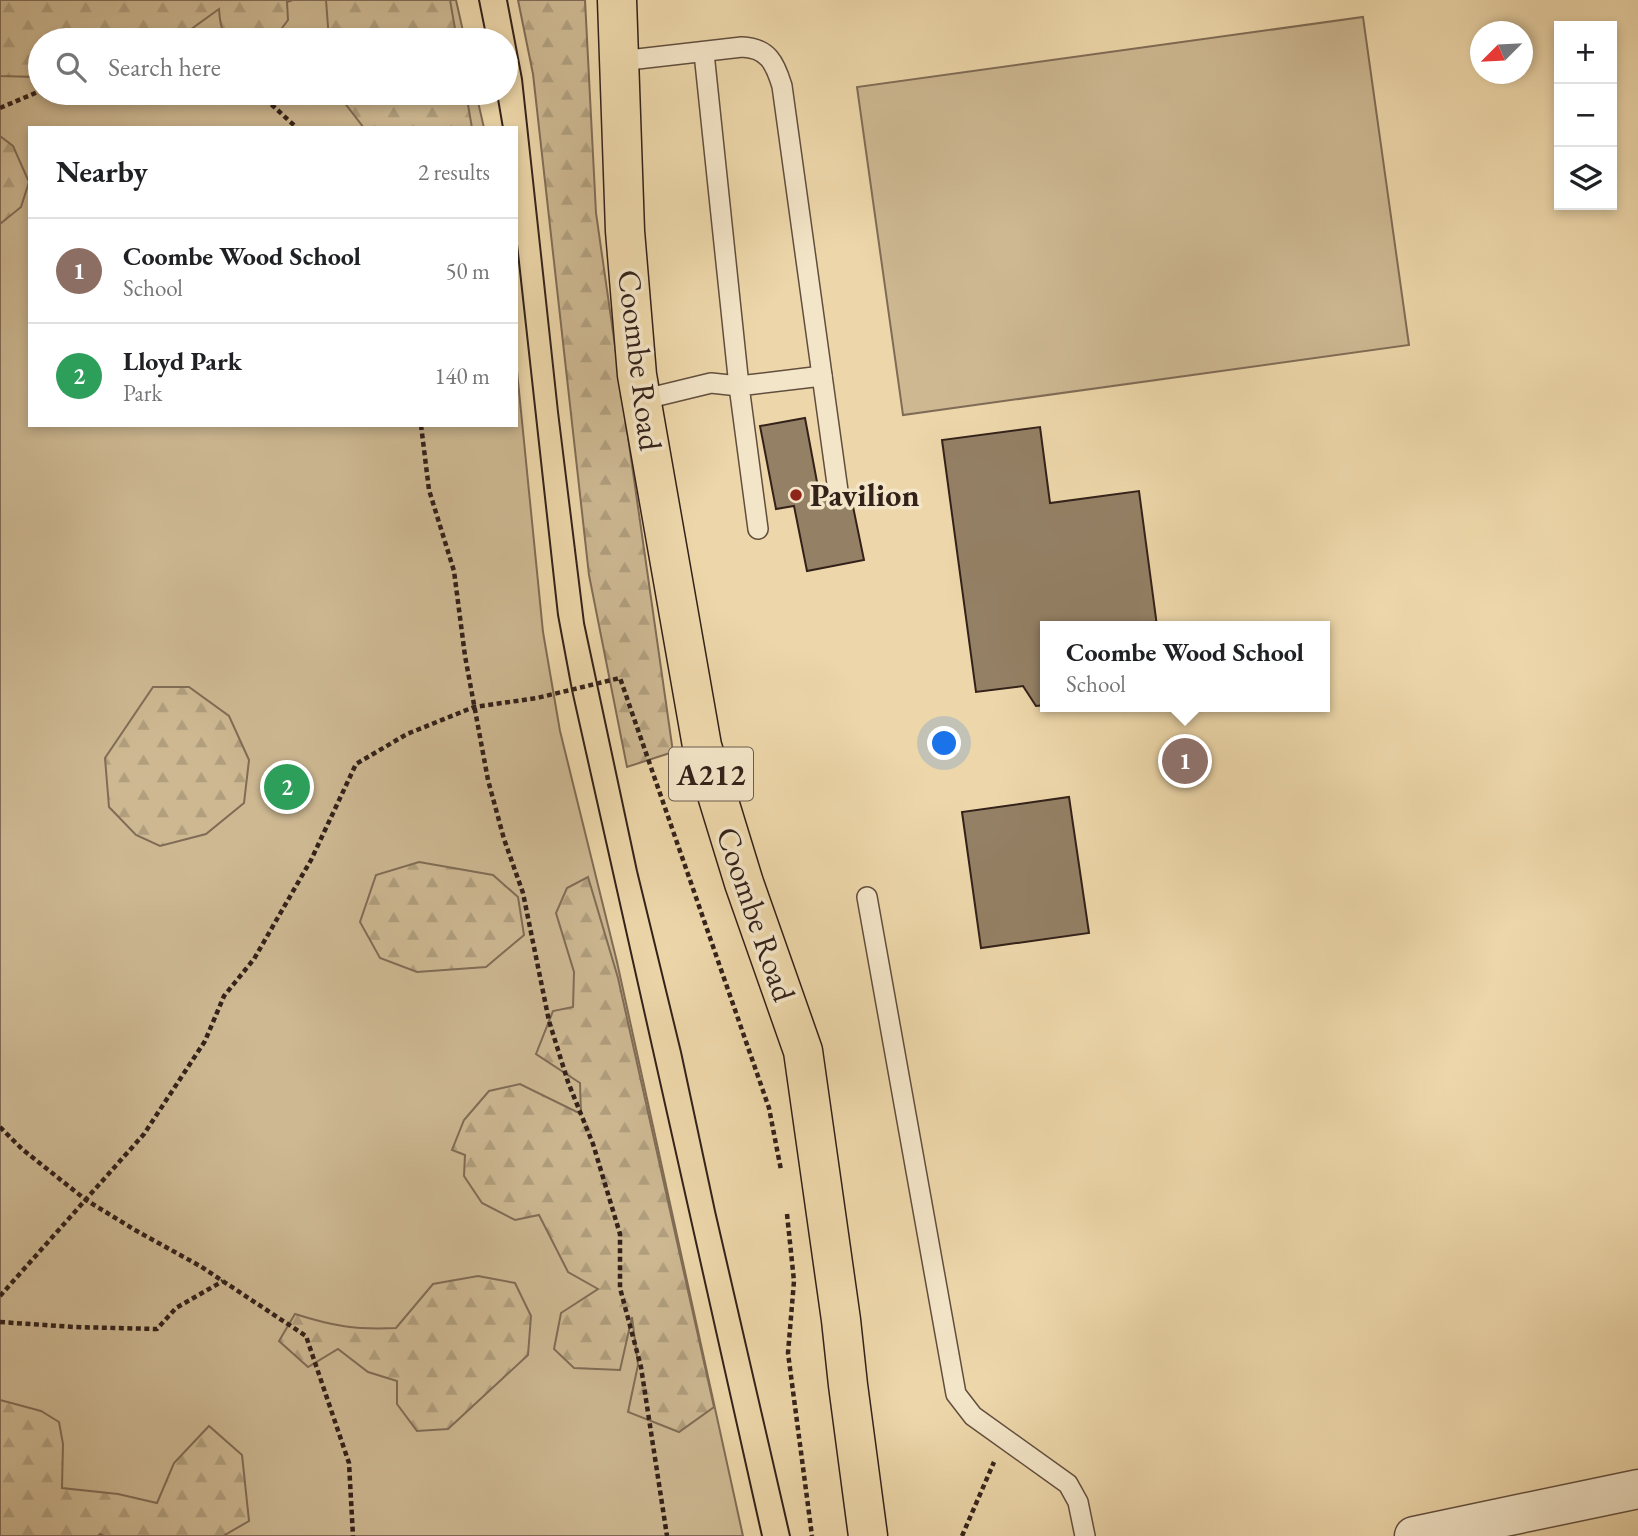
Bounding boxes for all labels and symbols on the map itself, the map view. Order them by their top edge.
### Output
north arrow [1470,21,1533,84]
street label: Coombe Road [608,267,672,453]
place label: Pavilion [810,474,920,516]
marker: Pavilion [788,487,804,503]
your location [927,726,961,760]
pin: 1 [1162,735,1208,787]
road number: A212 [669,748,753,800]
pin: 2 [264,761,310,813]
street label: Coombe Road [707,821,806,1007]

